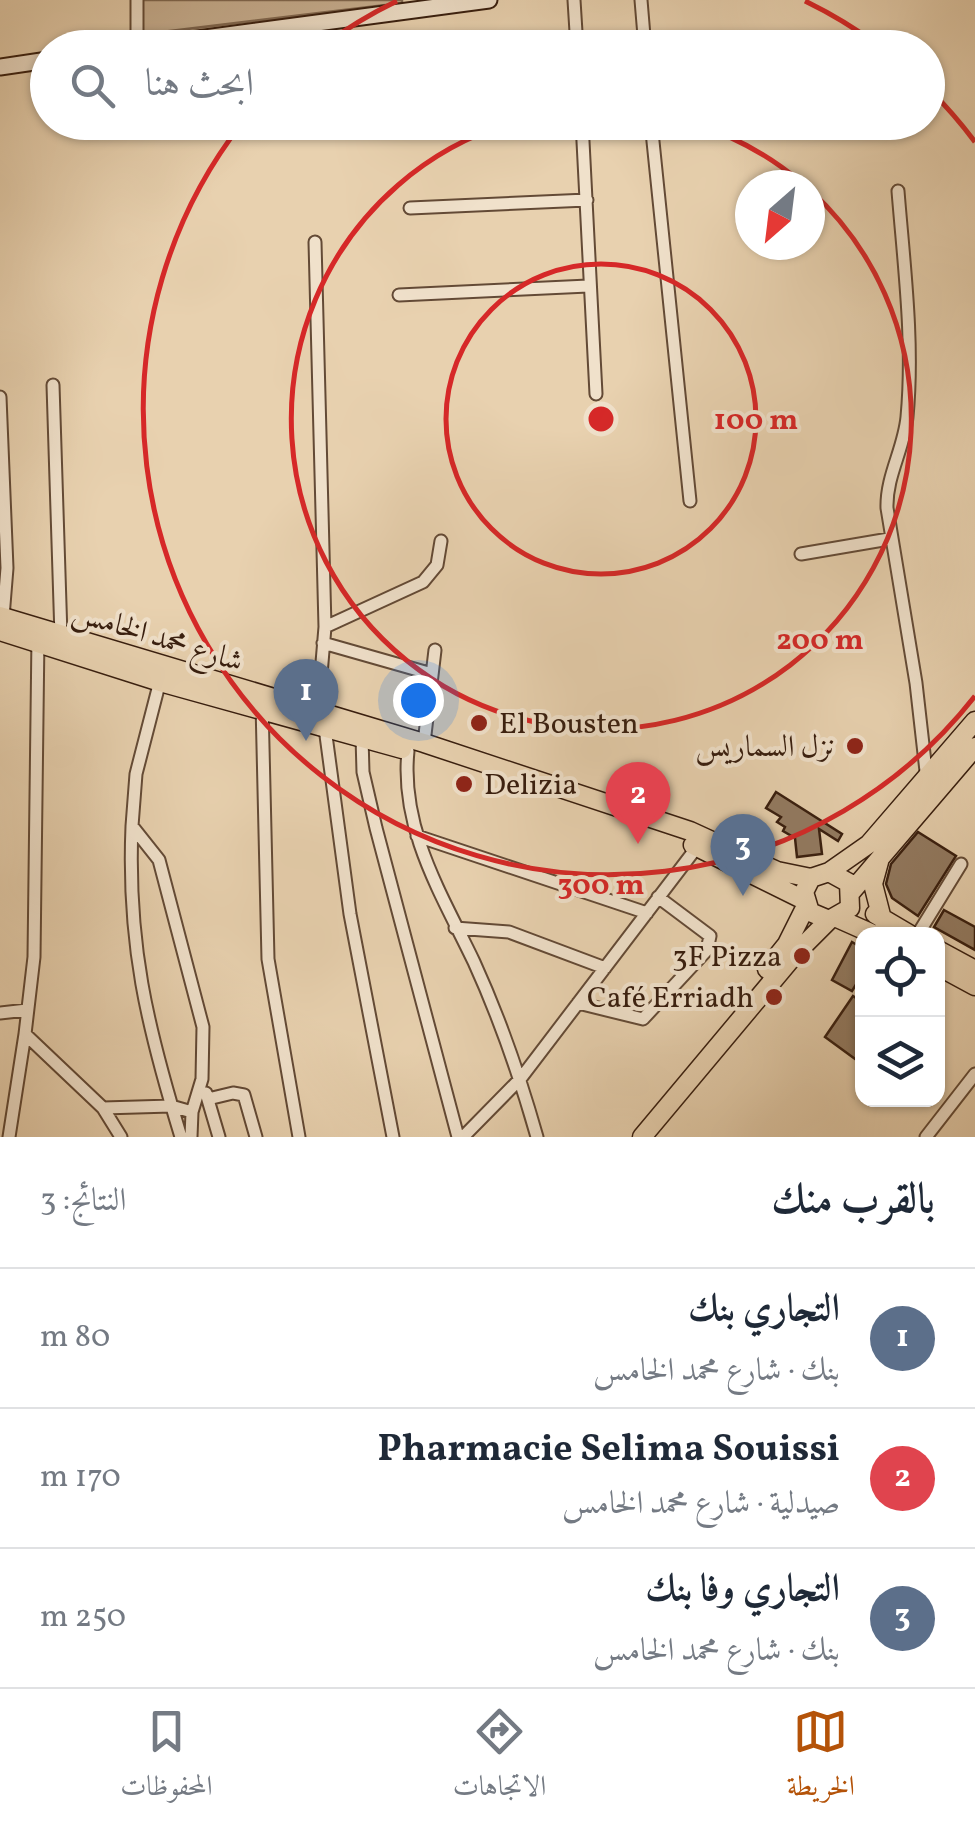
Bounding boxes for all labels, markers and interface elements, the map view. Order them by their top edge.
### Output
search box [30,30,945,140]
icon: search [65,58,120,113]
text: ابحث هنا [145,59,254,112]
north arrow [735,170,825,260]
text: 100 m [714,400,798,442]
centre of rings [583,401,619,437]
street label: شارع محمد الخامس [66,592,248,686]
text: 200 m [776,620,864,662]
pin: 1 [274,658,338,741]
your location [393,675,444,726]
place label: El Bousten [499,704,639,746]
marker: El Bousten [468,712,490,734]
place label: نزل السماريس [695,727,835,769]
marker: نزل السماريس [844,735,866,757]
pin: 2 [606,762,670,844]
place label: Delizia [484,765,577,807]
marker: Delizia [453,773,475,795]
pin: 3 [710,814,776,896]
text: 300 m [557,865,645,907]
map controls [855,927,945,1107]
button: locate [855,927,945,1017]
place label: 3F Pizza [672,937,782,979]
marker: 3F Pizza [791,945,813,967]
place label: Café Erriadh [587,978,754,1020]
marker: Café Erriadh [763,986,785,1008]
button: layers [855,1017,945,1107]
text: بالقرب منك [771,1172,935,1231]
text: النتائج: 3 [40,1180,127,1224]
text: التجاري بنك [688,1284,840,1337]
text: 80 m [40,1316,110,1360]
text: 1 [896,1316,909,1360]
text: بنك · شارع محمد الخامس [593,1350,840,1394]
text: Pharmacie Selima Souissi [377,1424,840,1477]
text: 170 m [40,1456,121,1500]
text: 2 [894,1456,911,1500]
text: صيدلية · شارع محمد الخامس [562,1483,840,1527]
text: التجاري وفا بنك [645,1564,840,1617]
text: 250 m [40,1596,126,1640]
text: 3 [894,1596,911,1640]
text: بنك · شارع محمد الخامس [593,1630,840,1674]
tab: المحفوظات [120,1704,212,1813]
tab: الاتجاهات [453,1704,546,1813]
tab: الخريطة [787,1704,855,1813]

